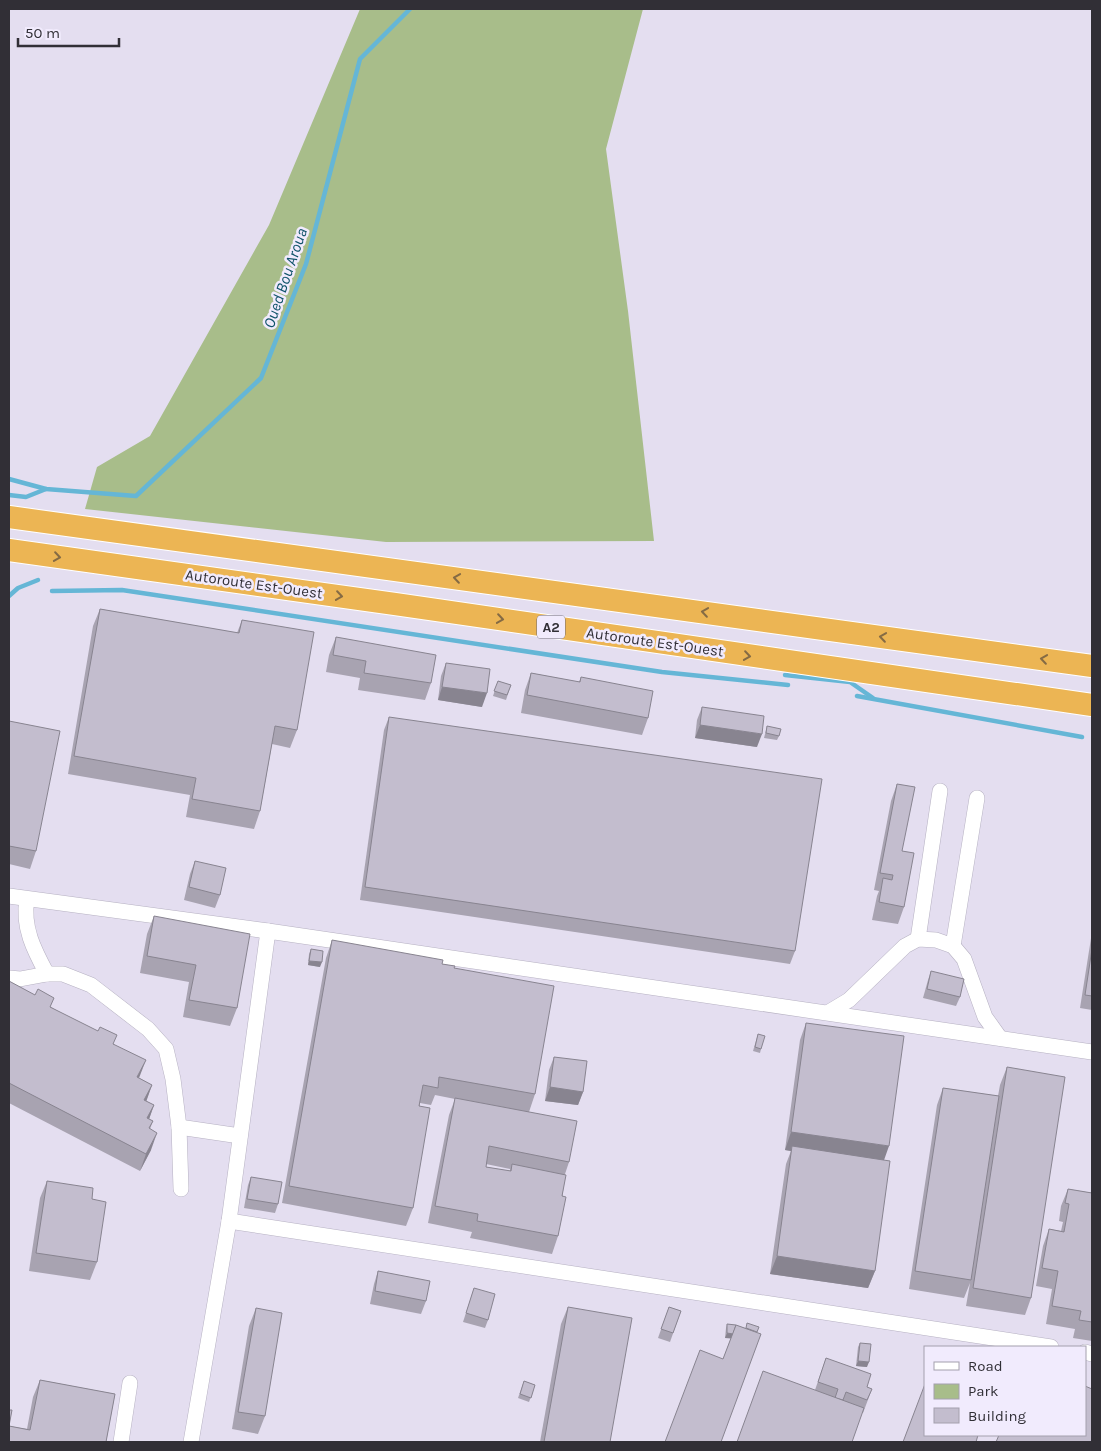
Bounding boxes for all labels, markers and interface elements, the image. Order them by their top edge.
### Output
scale bar [18,15,119,47]
text: 50 m [25,24,60,42]
water label: Oued Bou Aroua [259,225,311,331]
one-way arrow [53,551,61,562]
street label: Autoroute Est-Ouest [184,565,324,603]
one-way arrow [453,574,461,584]
one-way arrow [336,590,344,601]
one-way arrow [700,608,709,618]
one-way arrow [497,613,505,624]
road number: A2 [537,616,565,638]
street label: Autoroute Est-Ouest [585,623,725,661]
one-way arrow [879,632,887,643]
one-way arrow [744,650,752,661]
one-way arrow [1040,654,1048,665]
legend [924,1346,1086,1436]
text: Road [968,1357,1003,1375]
text: Park [968,1382,998,1400]
text: Building [968,1407,1026,1425]

